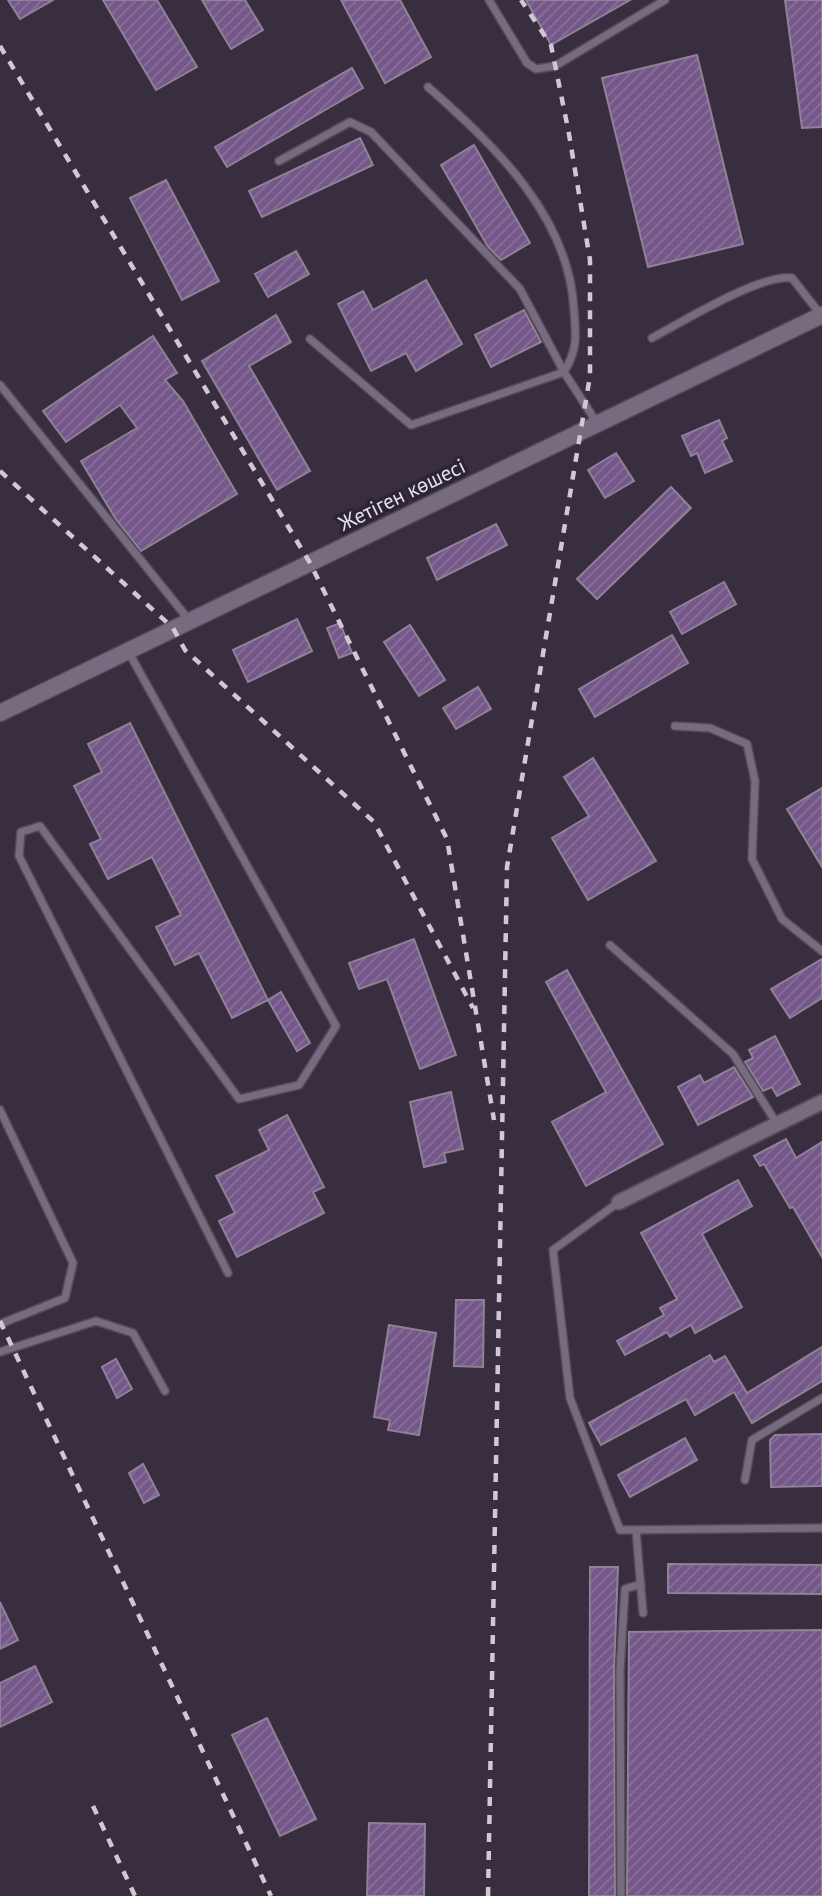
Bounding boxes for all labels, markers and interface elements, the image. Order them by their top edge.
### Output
street label: Жетіген көшесі [333,452,470,537]

